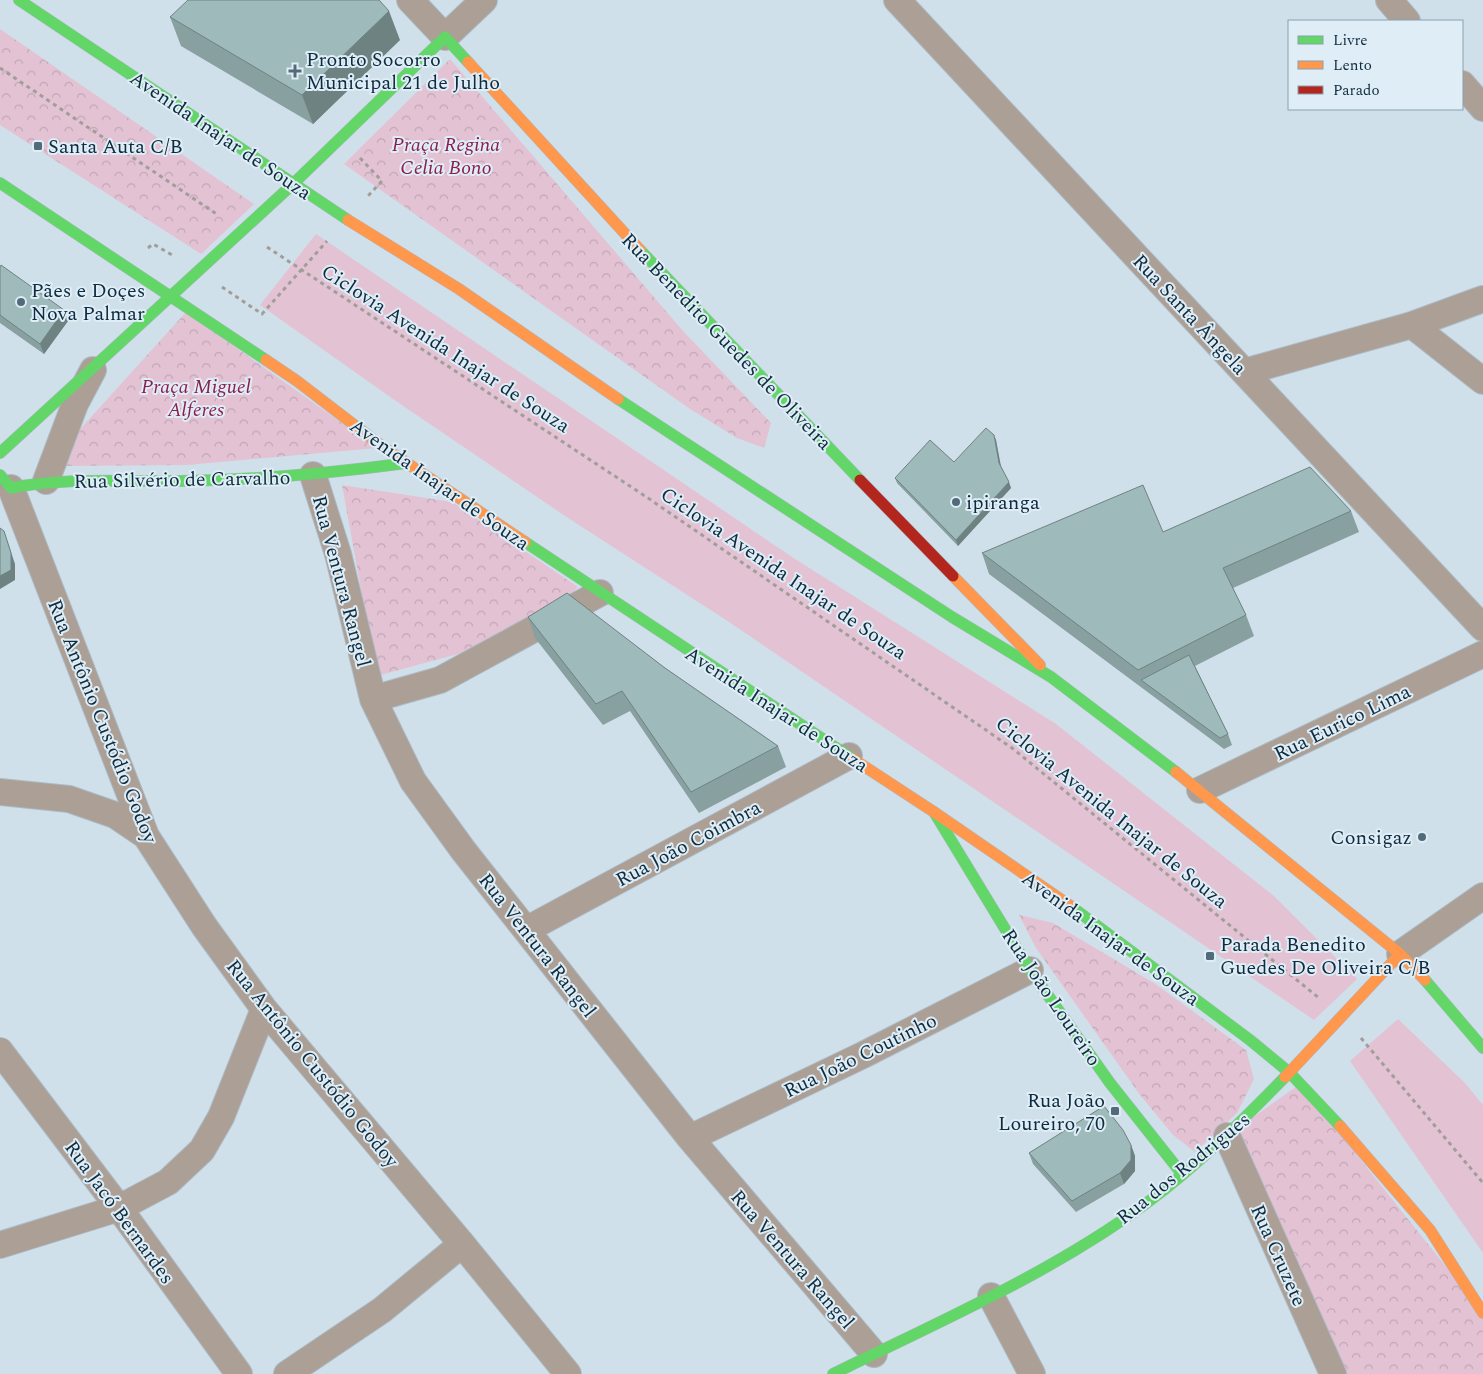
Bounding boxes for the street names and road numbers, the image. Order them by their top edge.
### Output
street label: Avenida Inajar de Souza [123,64,318,208]
street label: Rua Benedito Guedes de Oliveira [614,226,839,457]
street label: Rua Santa Ângela [1125,247,1254,382]
street label: Ciclovia Avenida Inajar de Souza [315,257,576,441]
street label: Avenida Inajar de Souza [343,411,536,559]
street label: Rua Silvério de Carvalho [73,463,291,497]
street label: Ciclovia Avenida Inajar de Souza [654,480,913,668]
street label: Rua Ventura Rangel [304,492,378,670]
street label: Rua Antônio Custódio Godoy [39,595,165,849]
street label: Avenida Inajar de Souza [679,639,874,781]
street label: Rua Eurico Lima [1269,677,1416,769]
street label: Ciclovia Avenida Inajar de Souza [989,709,1234,916]
street label: Rua João Coimbra [610,793,767,895]
street label: Avenida Inajar de Souza [1015,864,1206,1014]
street label: Rua Ventura Rangel [471,867,603,1024]
street label: Rua João Loureiro [994,923,1108,1072]
street label: Rua Antônio Custódio Godoy [219,953,407,1175]
street label: Rua João Coutinho [779,1006,942,1106]
street label: Rua dos Rodrigues [1110,1105,1257,1232]
street label: Rua Jacó Bernardes [57,1134,182,1291]
street label: Rua Ventura Rangel [723,1183,861,1336]
street label: Rua Cruzete [1242,1200,1314,1311]

